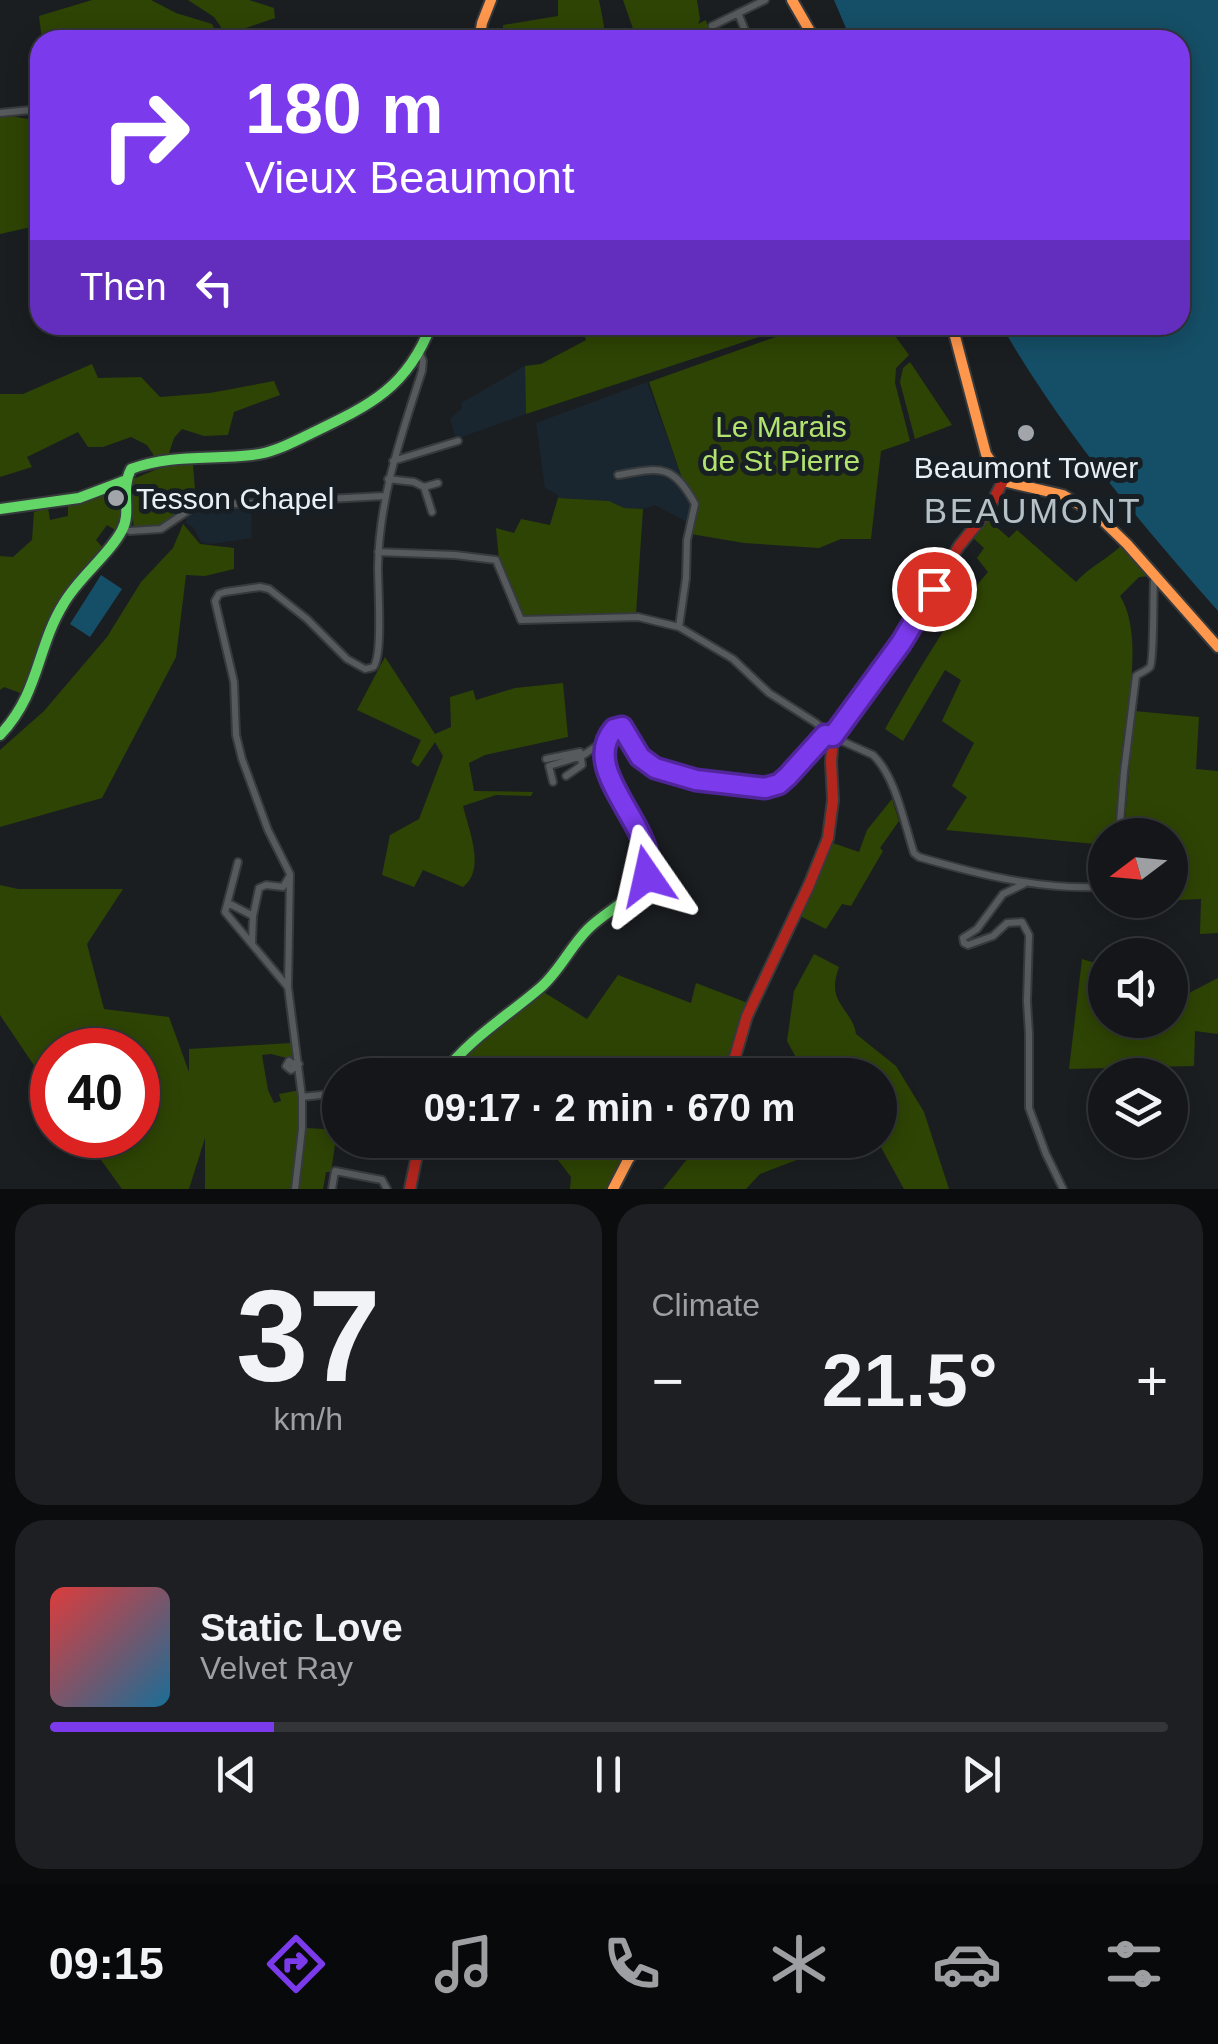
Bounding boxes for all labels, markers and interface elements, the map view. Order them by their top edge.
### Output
icon: right [80,70,210,200]
text: 180 m [245,70,443,148]
text: Vieux Beaumont [245,152,574,203]
icon: left [187,260,242,315]
text: Then [80,266,167,308]
park label: Le Marais de St Pierre [702,410,860,477]
marker: Beaumont Tower [1015,422,1037,444]
place label: Beaumont Tower [914,451,1138,484]
place label: Tesson Chapel [136,482,334,515]
marker: Tesson Chapel [105,487,127,509]
district label: BEAUMONT [924,491,1142,530]
pin [892,547,977,632]
icon: arrive [907,562,962,617]
north arrow [1088,818,1188,918]
map controls [1088,818,1188,1158]
position arrow [595,824,699,928]
button: sound [1088,938,1188,1038]
speed limit sign: 40 [30,1028,160,1158]
button: layers [1088,1058,1188,1158]
text: 09:17 · 2 min · 670 m [424,1087,795,1129]
text: 37 [236,1263,381,1409]
text: Climate [652,1287,760,1323]
text: 21.5° [822,1338,998,1422]
text: − [652,1350,684,1412]
text: + [1136,1350,1168,1412]
text: km/h [274,1401,343,1437]
text: Static Love [200,1607,403,1649]
text: Velvet Ray [200,1650,353,1686]
icon: previous [209,1747,264,1802]
icon: pause [581,1747,636,1802]
icon: next [954,1747,1009,1802]
icon: directions [261,1929,331,1999]
icon: music [429,1929,499,1999]
icon: phone [597,1929,667,1999]
icon: climate [764,1929,834,1999]
icon: car [932,1929,1002,1999]
icon: filters [1099,1929,1169,1999]
text: 09:15 [49,1938,164,1989]

